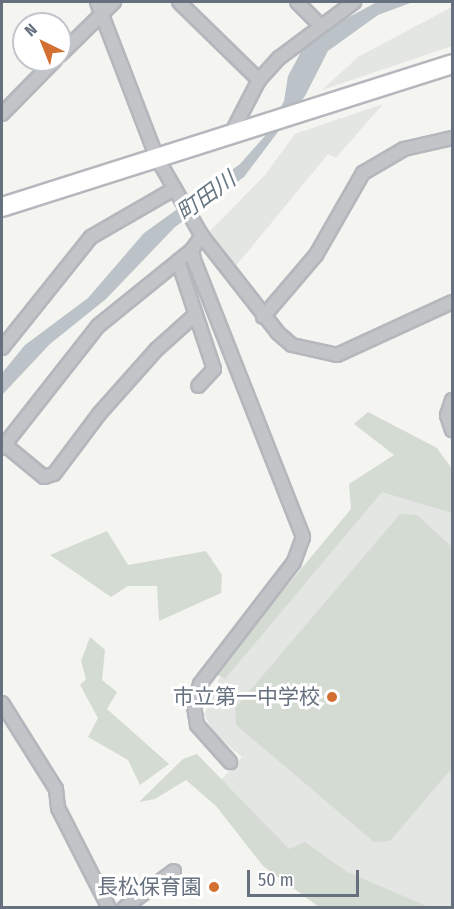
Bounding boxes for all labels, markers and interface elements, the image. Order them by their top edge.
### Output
north arrow [12,12,72,72]
text: N [21,20,41,40]
water label: 町田川 [172,166,240,226]
place label: 市立第一中学校 [173,684,320,710]
marker: 市立第一中学校 [325,690,339,704]
scale bar [250,858,362,896]
text: 50 m [258,869,294,891]
place label: 長松保育園 [97,874,202,900]
marker: 長松保育園 [207,880,221,894]

